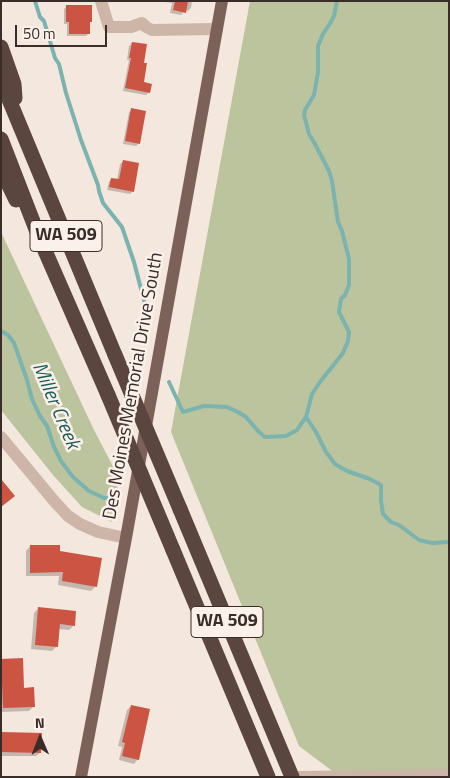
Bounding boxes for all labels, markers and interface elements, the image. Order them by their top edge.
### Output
scale bar [18,15,110,47]
text: 50 m [23,22,56,45]
road number: WA 509 [30,220,102,252]
street label: Des Moines Memorial Drive South [99,251,169,521]
water label: Miller Creek [26,359,84,453]
road number: WA 509 [191,606,263,638]
text: N [35,712,45,733]
north arrow [15,713,65,763]

